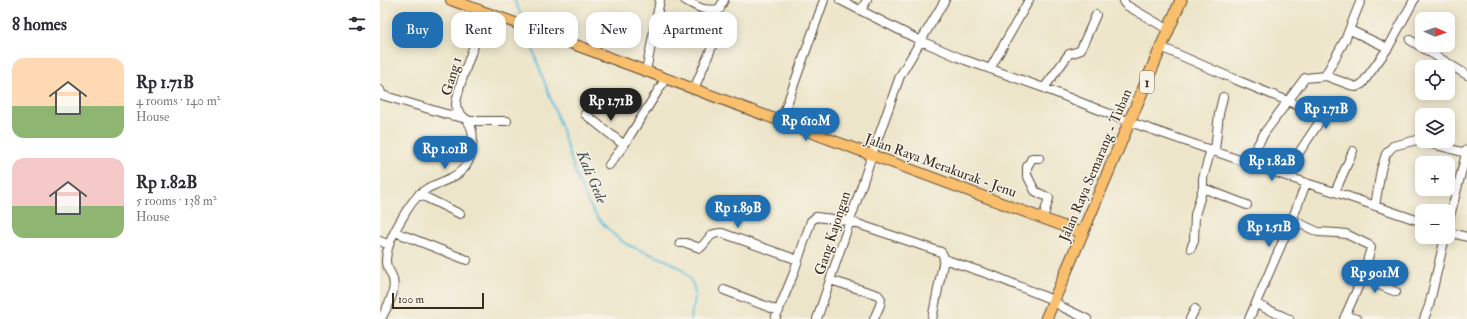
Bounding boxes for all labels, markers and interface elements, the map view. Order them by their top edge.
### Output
chip: Buy [392,12,443,48]
chip: Rent [451,12,506,48]
chip: Filters [514,12,578,48]
chip: New [586,12,641,48]
chip: Apartment [649,12,737,48]
north arrow [1415,12,1455,52]
map controls [1415,12,1455,244]
icon: filters [346,13,368,35]
text: 8 homes [12,14,67,35]
street label: Gang 1 [438,55,465,98]
button: locate [1415,60,1455,100]
road number: 1 [1140,71,1154,93]
text: Rp 1.71B [136,72,194,93]
icon: home [44,74,92,122]
street label: Jalan Raya Semarang - Tuban [1055,86,1136,245]
pin: Rp 1.71B [570,88,652,122]
text: 4 rooms · 140 m² [136,93,220,109]
text: Rp 1.71B [589,93,633,109]
pin: Rp 1.71B [1285,96,1367,130]
text: Rp 1.71B [1304,101,1348,117]
pin: Rp 610M [769,108,843,142]
button: layers [1415,108,1455,148]
text: House [136,109,169,125]
text: Rp 610M [782,113,830,129]
street label: Jalan Raya Merakurak - Jenu [861,130,1019,202]
pin: Rp 1.01B [404,136,486,170]
text: Rp 1.01B [422,141,468,157]
water label: Kali Gede [572,147,612,207]
pin: Rp 1.82B [1231,148,1313,182]
text: Rp 1.82B [1249,153,1296,169]
button: + [1415,156,1455,196]
text: Rp 1.82B [136,172,197,193]
icon: home [44,174,92,222]
street label: Gang Kajongan [811,189,854,277]
text: 5 rooms · 138 m² [136,193,217,209]
pin: Rp 1.89B [697,195,779,229]
text: Rp 1.89B [714,200,762,216]
button: − [1415,204,1455,244]
text: House [136,209,169,225]
pin: Rp 1.51B [1228,214,1310,248]
text: Rp 1.51B [1247,219,1291,235]
pin: Rp 901M [1338,260,1412,294]
text: Rp 901M [1350,265,1400,281]
scale bar [392,291,484,310]
text: 100 m [398,293,424,306]

